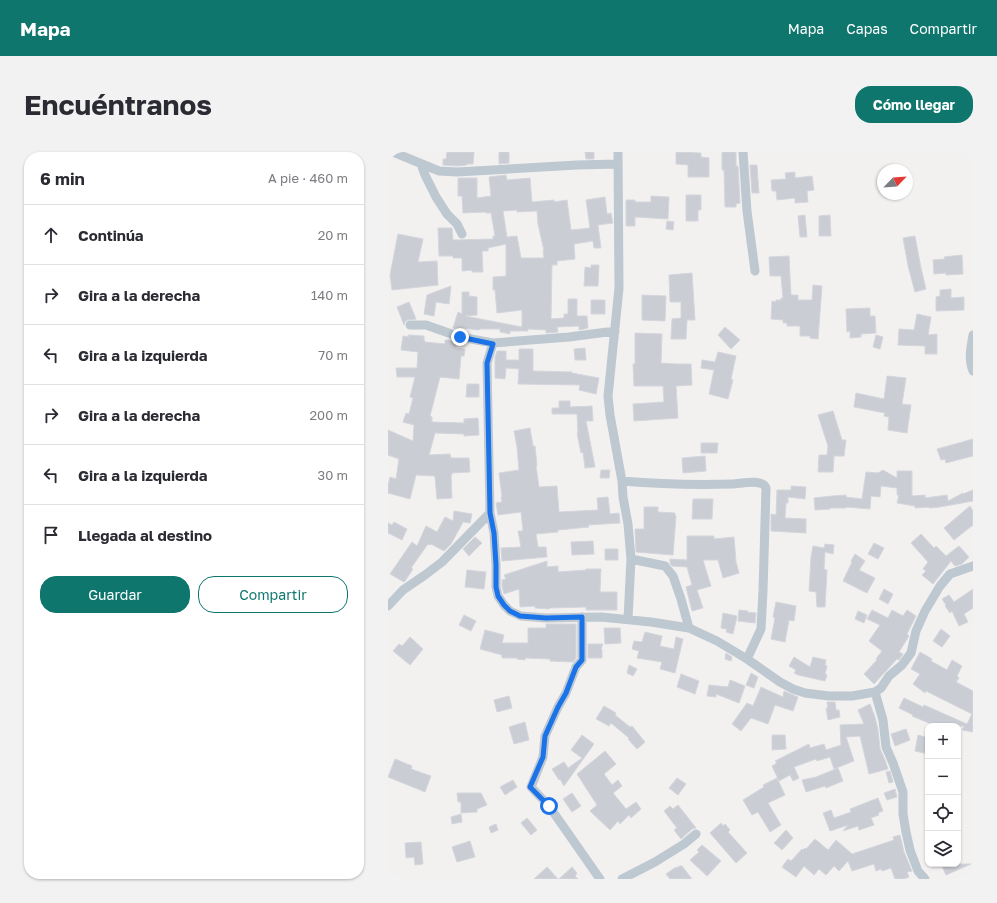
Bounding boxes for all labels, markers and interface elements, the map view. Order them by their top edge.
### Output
text: Mapa [20,17,71,40]
text: Mapa [788,20,824,37]
text: Capas [846,20,888,37]
text: Compartir [910,20,977,37]
button: Cómo llegar [855,86,973,123]
text: Encuéntranos [24,88,212,121]
north arrow [877,164,913,200]
text: 6 min [40,168,85,189]
text: A pie · 460 m [268,170,348,186]
icon: ahead [40,224,62,246]
text: Continúa [78,226,144,244]
text: 20 m [318,227,348,243]
icon: right [40,284,62,306]
text: Gira a la derecha [78,286,200,304]
text: 140 m [311,287,348,303]
route end [451,328,469,346]
icon: left [40,344,62,366]
text: Gira a la izquierda [78,346,208,364]
text: 70 m [318,347,348,363]
icon: right [40,404,62,426]
text: Gira a la derecha [78,406,200,424]
text: 200 m [310,407,348,423]
icon: left [40,464,62,486]
text: Gira a la izquierda [78,466,208,484]
text: 30 m [318,467,348,483]
icon: arrive [40,524,62,546]
text: Llegada al destino [78,526,212,544]
button: Guardar [40,576,190,613]
button: Compartir [198,576,348,613]
map controls [925,723,961,867]
button: + [925,723,961,759]
button: − [925,759,961,795]
button: locate [925,795,961,831]
route start [540,797,558,815]
button: layers [925,831,961,867]

